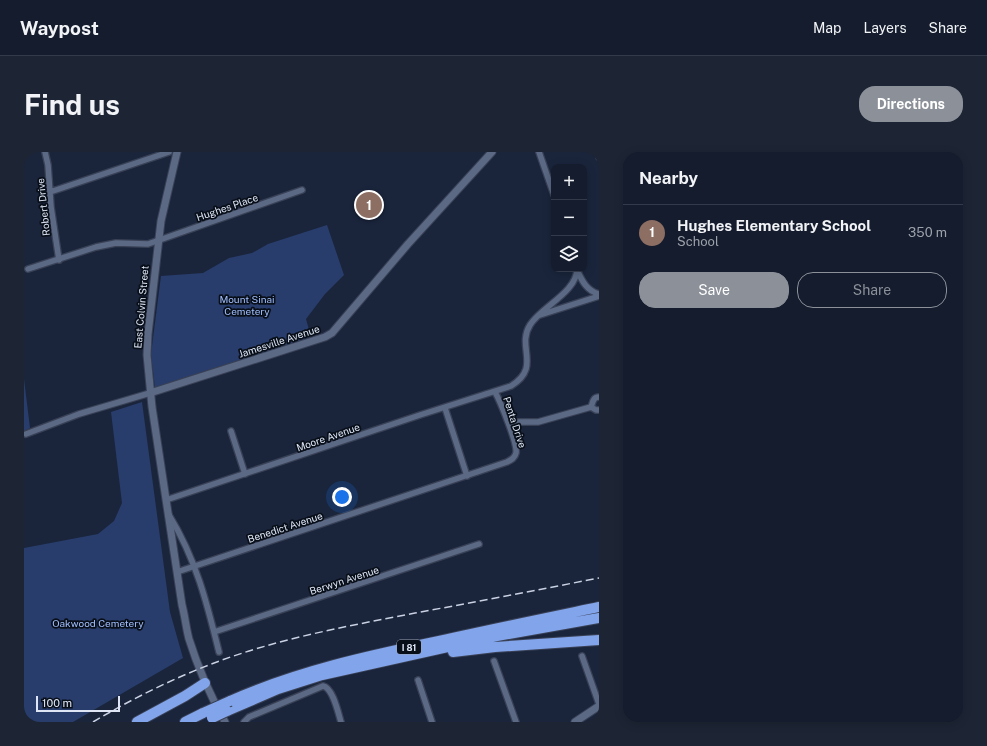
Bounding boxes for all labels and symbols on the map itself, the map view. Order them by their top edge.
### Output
street label: Robert Drive [34,177,52,236]
pin: 1 [356,190,382,220]
street label: Hughes Place [195,191,260,223]
street label: East Colvin Street [131,265,151,349]
park label: Mount Sinai Cemetery [219,293,275,317]
street label: Jamesville Avenue [237,322,321,360]
street label: Penta Drive [501,395,529,449]
street label: Moore Avenue [295,420,362,453]
your location [332,487,352,507]
street label: Benedict Avenue [246,509,324,545]
street label: Berwyn Avenue [308,563,381,597]
park label: Oakwood Cemetery [52,617,144,629]
road number: I 81 [397,640,421,654]
scale bar [36,694,120,713]

